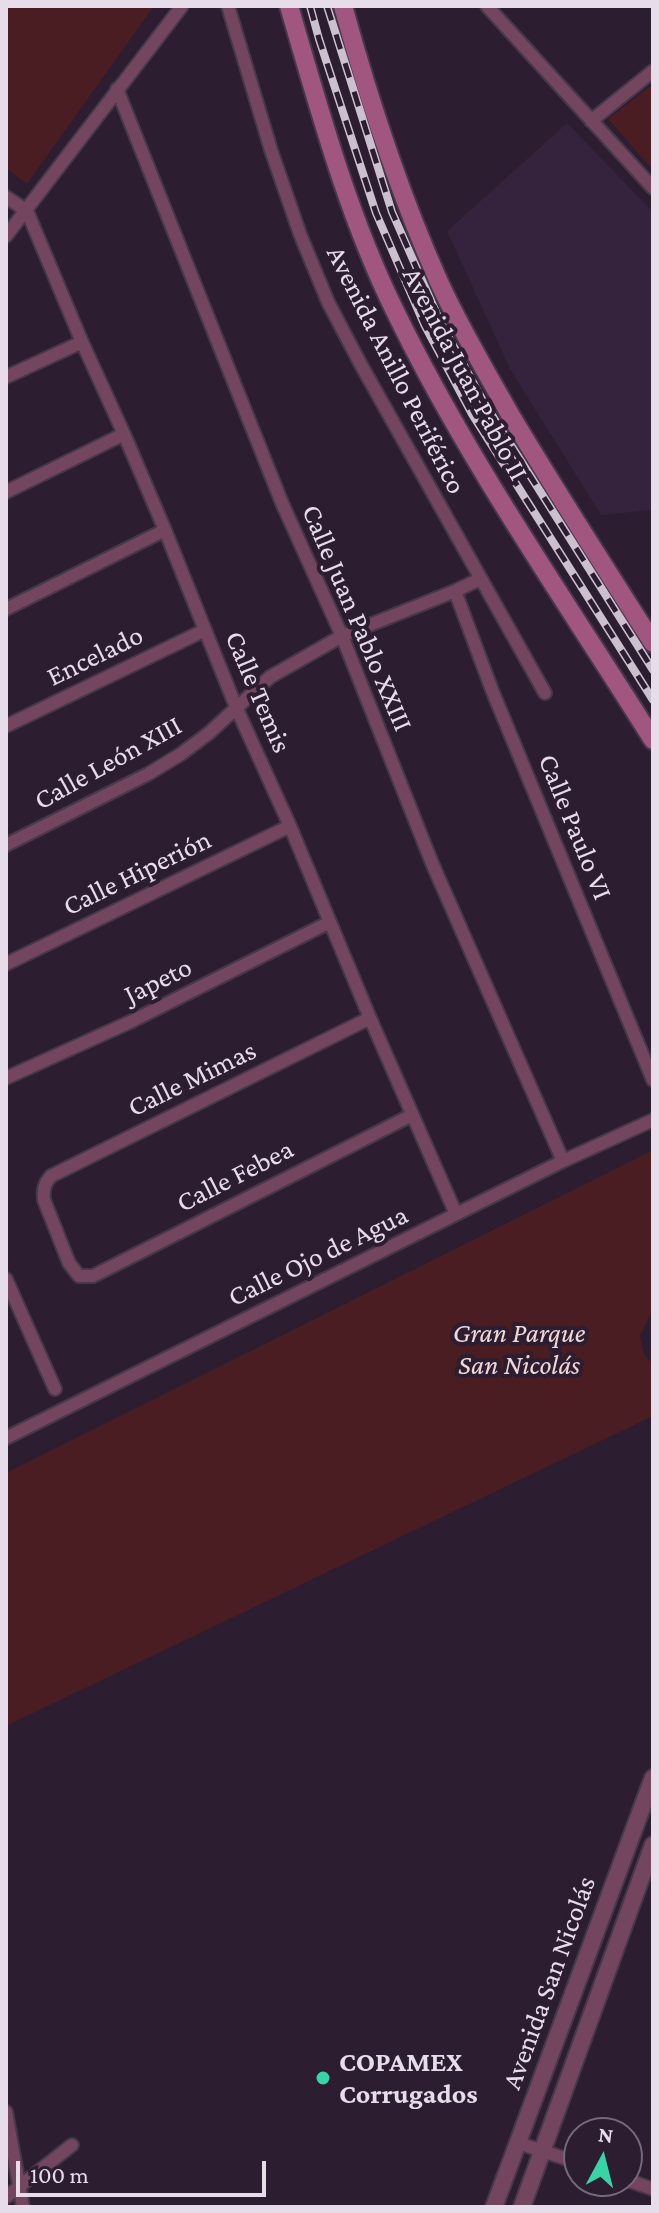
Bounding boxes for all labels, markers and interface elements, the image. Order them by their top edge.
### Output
street label: Avenida Anillo Periférico [319,240,473,500]
street label: Avenida Juan Pablo II [395,262,535,486]
street label: Calle Juan Pablo XXIII [294,500,420,736]
street label: Encelado [41,618,149,694]
street label: Calle Temis [217,626,299,758]
street label: Calle León XIII [28,709,188,817]
street label: Calle Paulo VI [531,749,619,905]
street label: Calle Hiperión [58,823,216,923]
street label: Japeto [119,950,197,1012]
street label: Calle Mimas [122,1034,262,1124]
street label: Calle Febea [171,1132,299,1220]
street label: Calle Ojo de Agua [223,1198,413,1314]
park label: Gran Parque San Nicolás [453,1316,585,1382]
street label: Avenida San Nicolás [495,1872,603,2094]
place label: COPAMEX Corrugados [339,2045,478,2111]
marker: COPAMEX Corrugados [314,2069,332,2087]
north arrow [563,2117,643,2197]
text: N [597,2121,615,2148]
scale bar [20,2145,270,2195]
text: 100 m [30,2161,89,2188]

